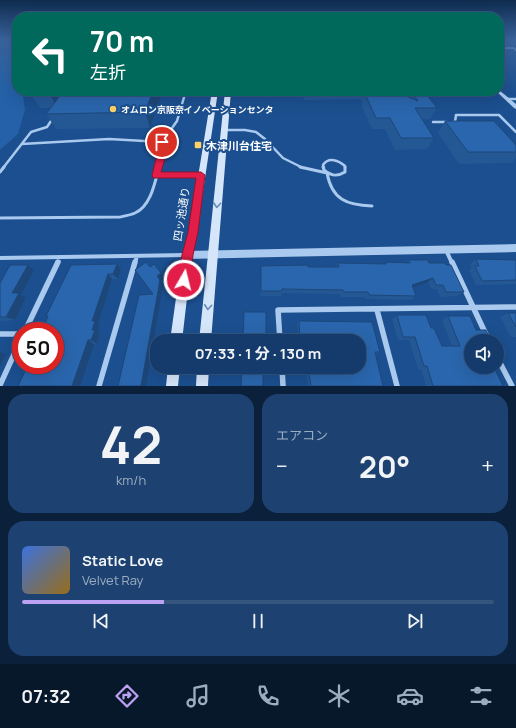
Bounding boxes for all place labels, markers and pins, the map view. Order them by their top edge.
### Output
place label: オムロン京阪奈イノベーションセンタ [121,103,274,116]
marker: オムロン京阪奈イノベーションセンタ [108,104,118,114]
pin [145,125,179,159]
place label: 木津川台住宅 [206,138,272,153]
marker: 木津川台住宅 [193,140,203,150]

